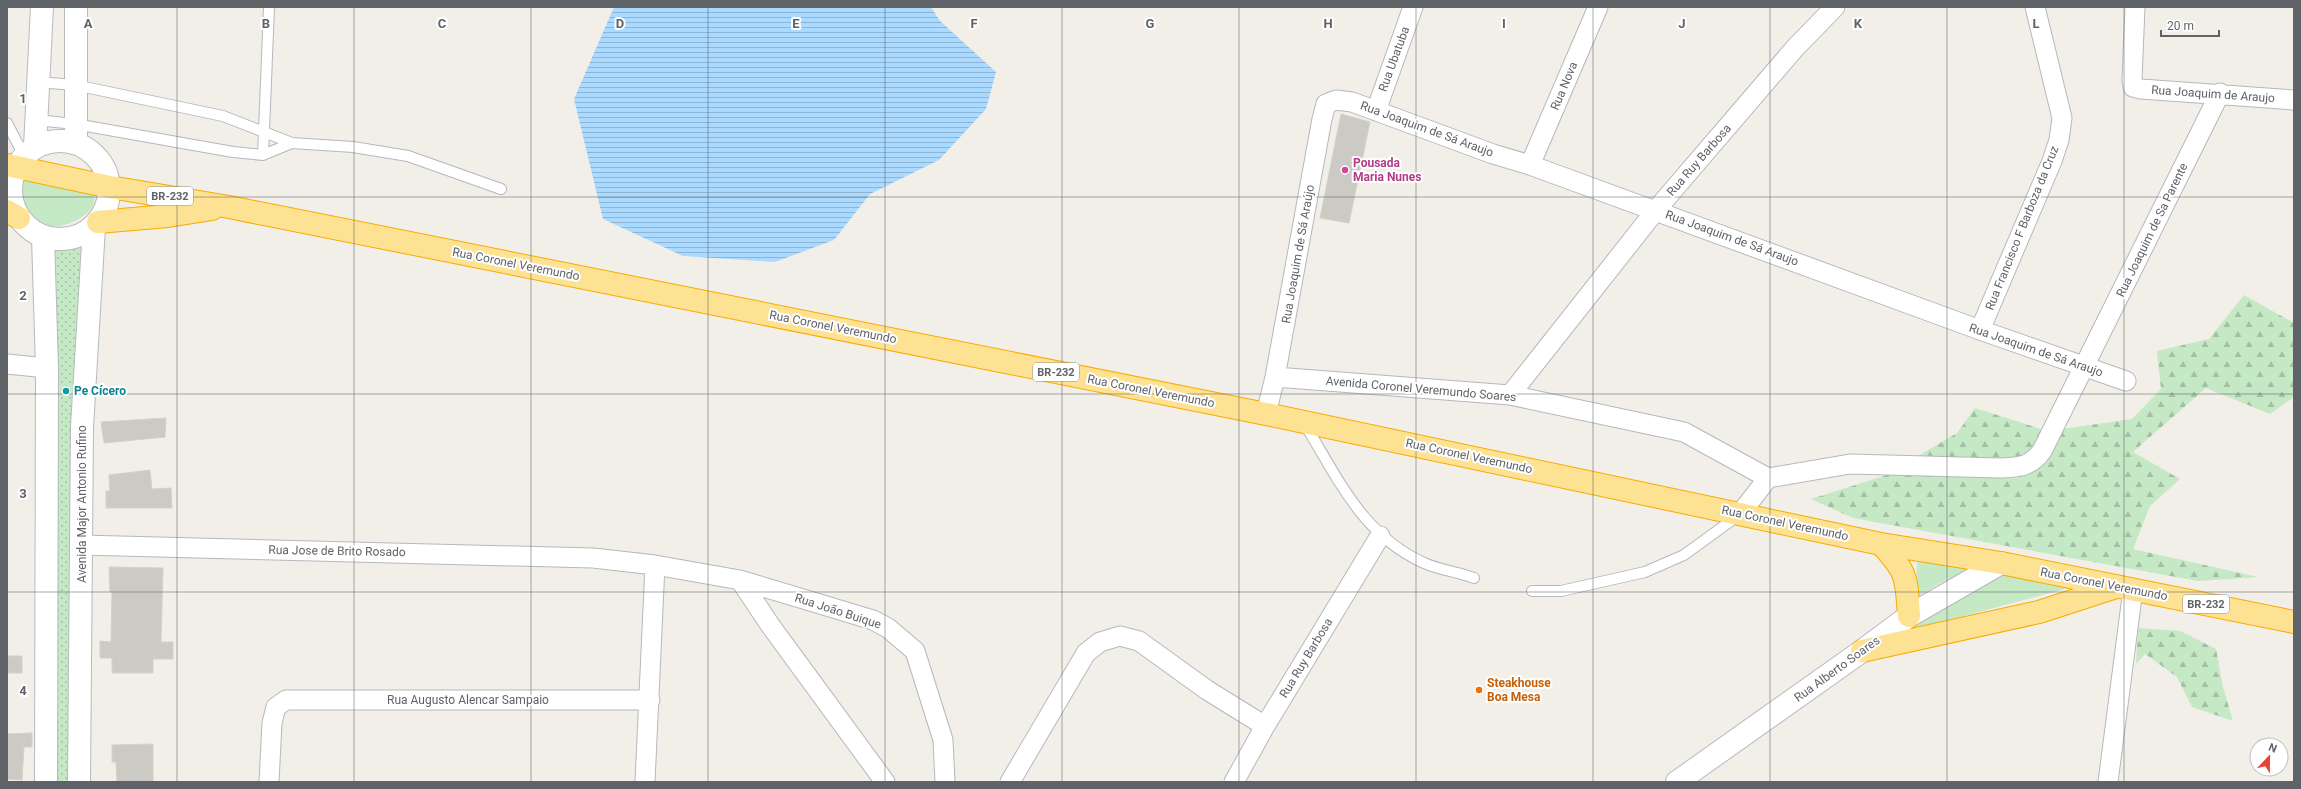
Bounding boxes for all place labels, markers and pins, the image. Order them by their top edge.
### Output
place label: Pousada Maria Nunes [1353,156,1421,184]
marker: Pousada Maria Nunes [1340,165,1350,175]
place label: Pe Cícero [74,384,126,398]
marker: Pe Cícero [61,386,71,396]
place label: Steakhouse Boa Mesa [1487,676,1551,704]
marker: Steakhouse Boa Mesa [1474,685,1484,695]

